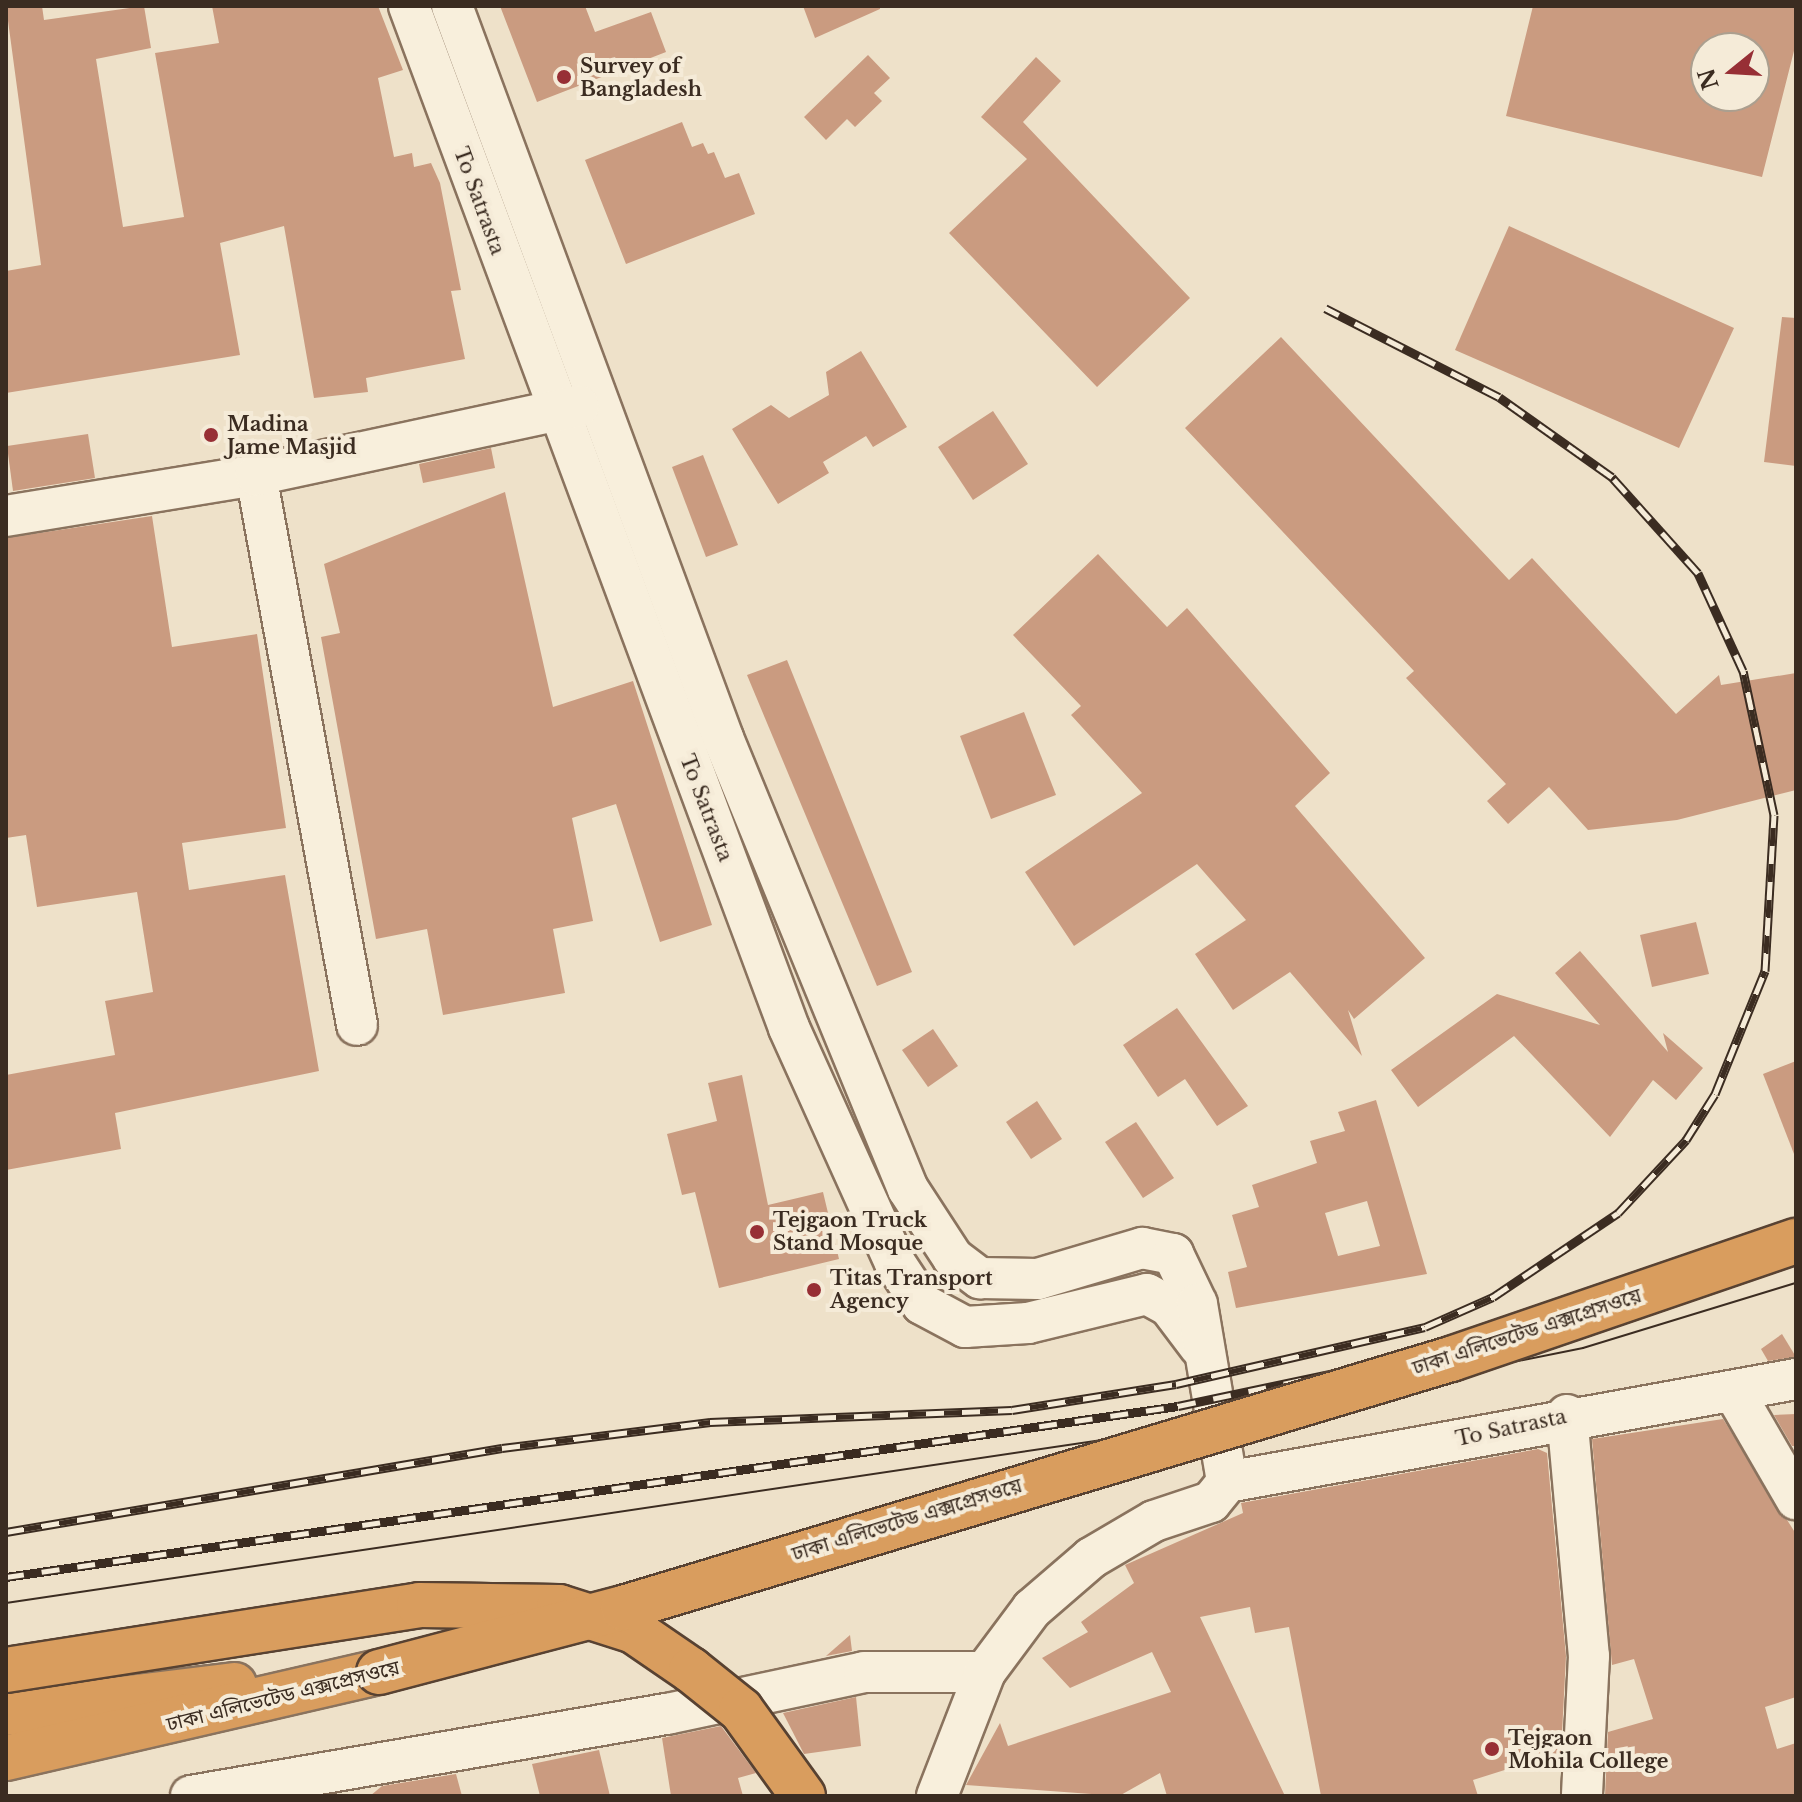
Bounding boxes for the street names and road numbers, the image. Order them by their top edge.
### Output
street label: To Satrasta [448,144,510,258]
street label: To Satrasta [675,751,737,865]
street label: ঢাকা এলিভেটেড এক্সপ্রেসওয়ে [1409,1284,1645,1380]
street label: To Satrasta [1453,1405,1569,1451]
street label: ঢাকা এলিভেটেড এক্সপ্রেসওয়ে [789,1474,1025,1566]
street label: ঢাকা এলিভেটেড এক্সপ্রেসওয়ে [164,1655,402,1737]

